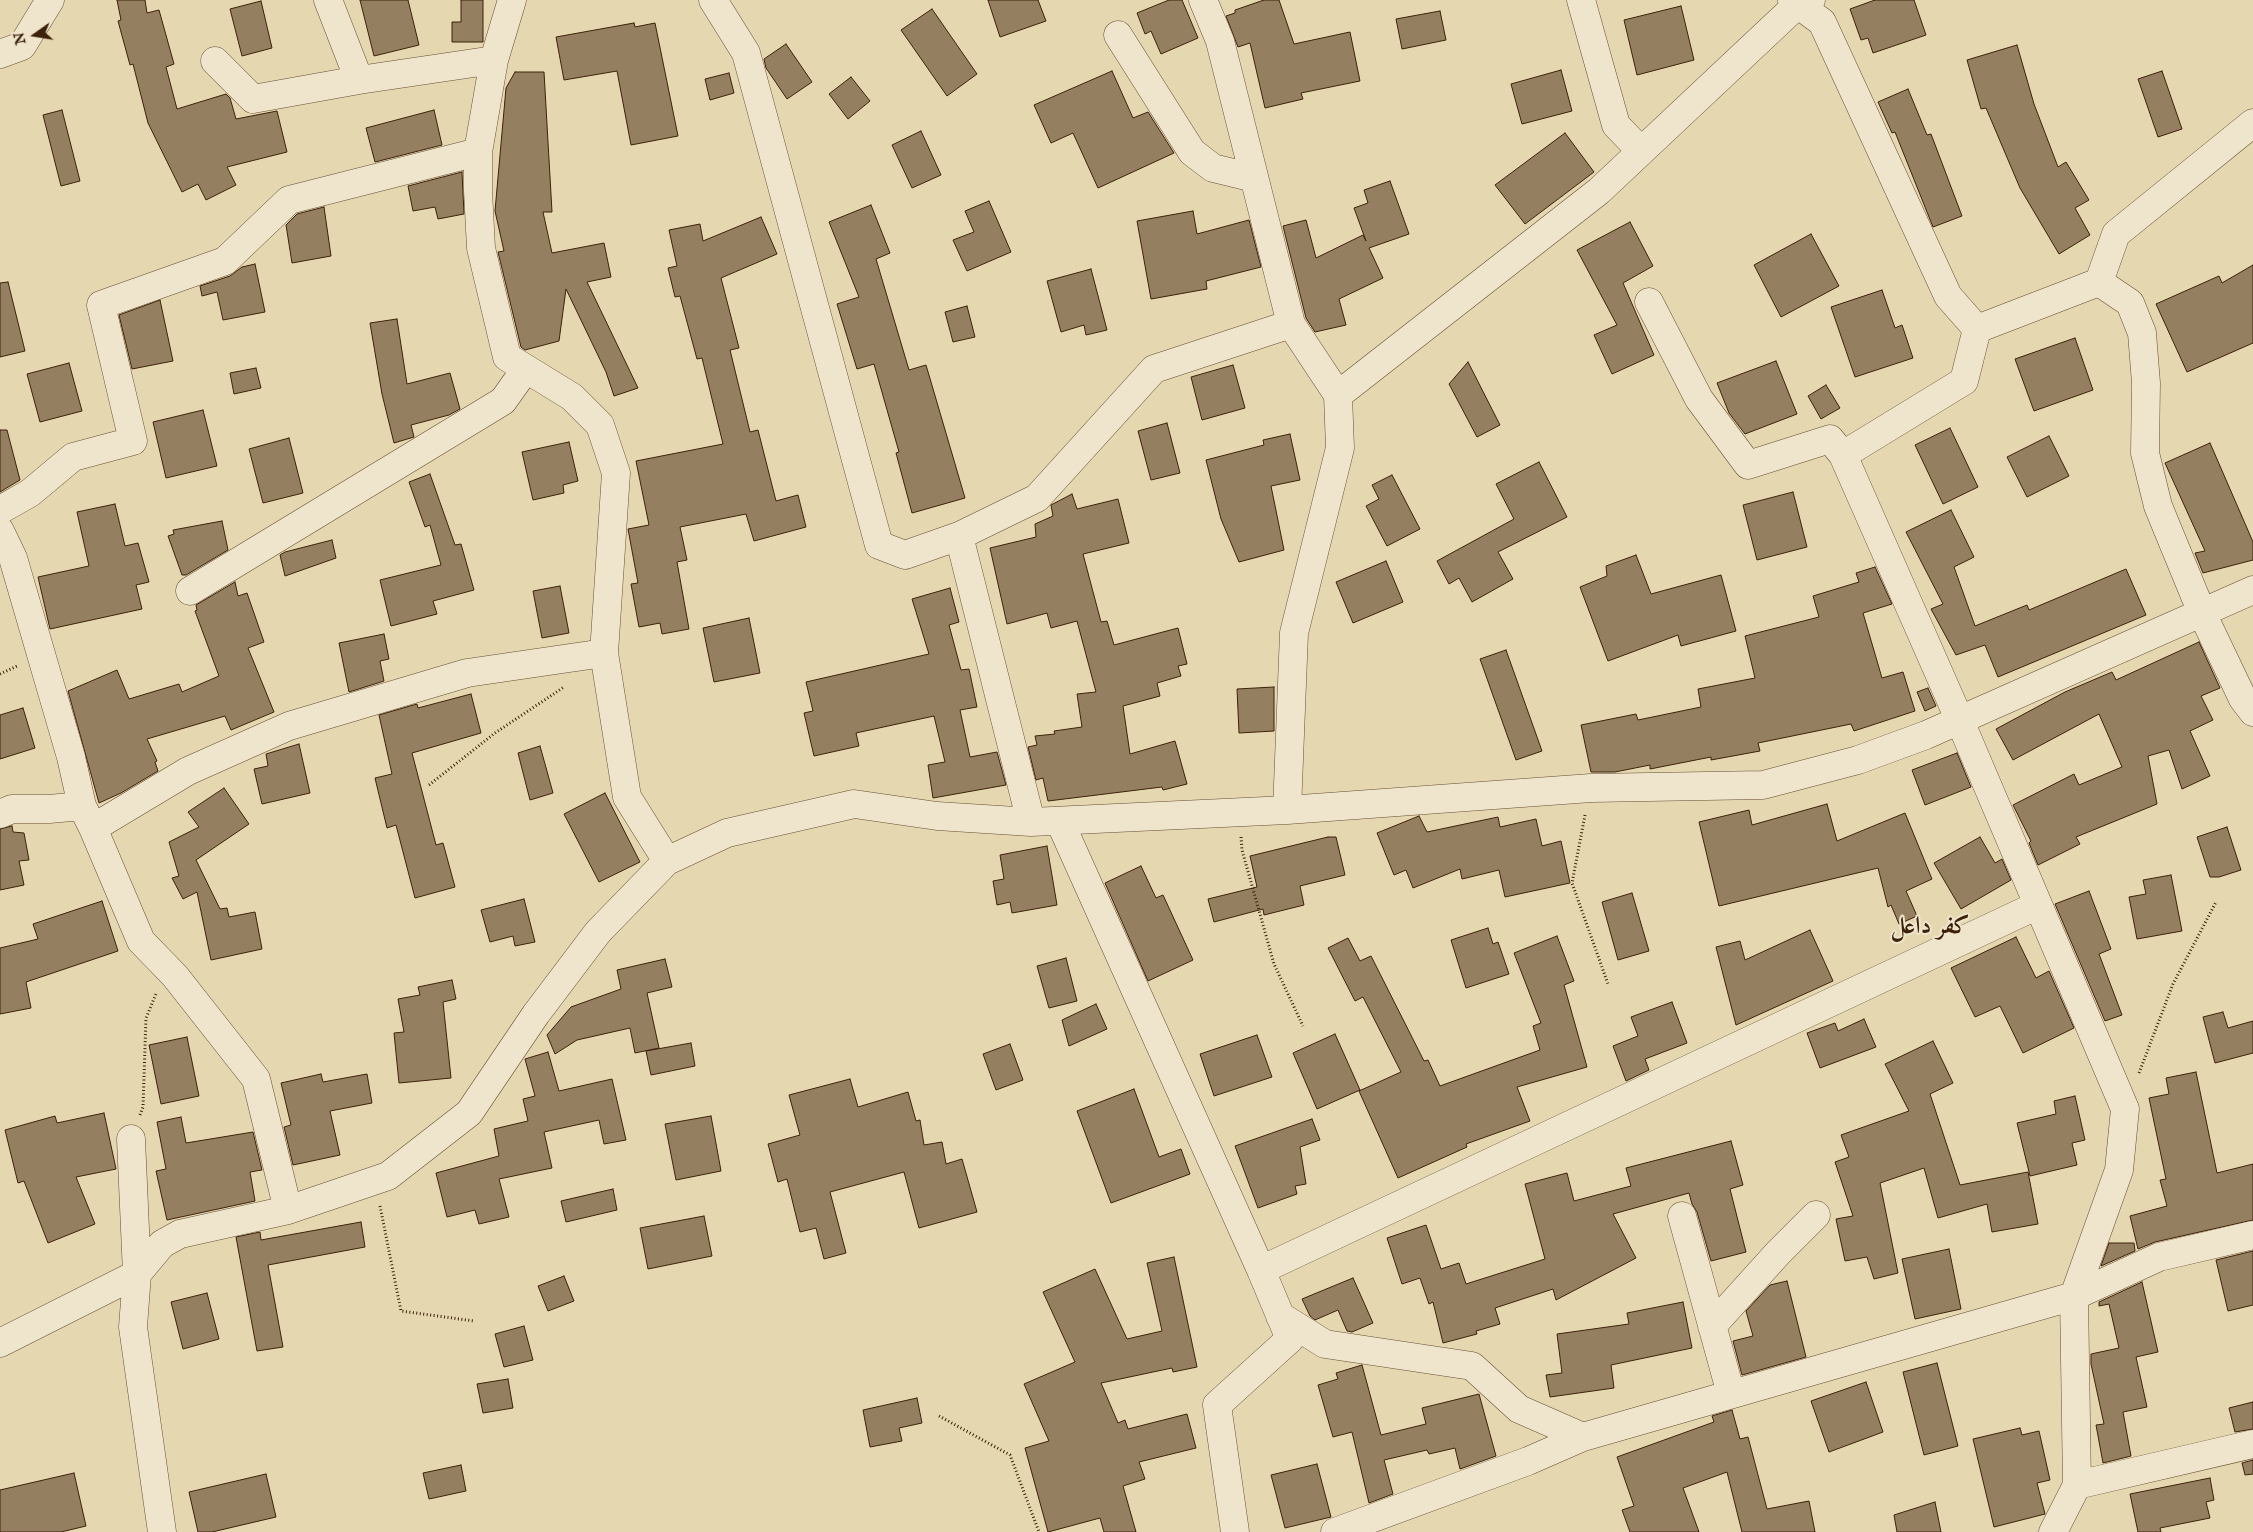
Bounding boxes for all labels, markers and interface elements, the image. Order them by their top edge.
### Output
north arrow [10,10,60,60]
text: N [10,30,31,46]
district label: كفر داعل [1890,914,1970,942]

